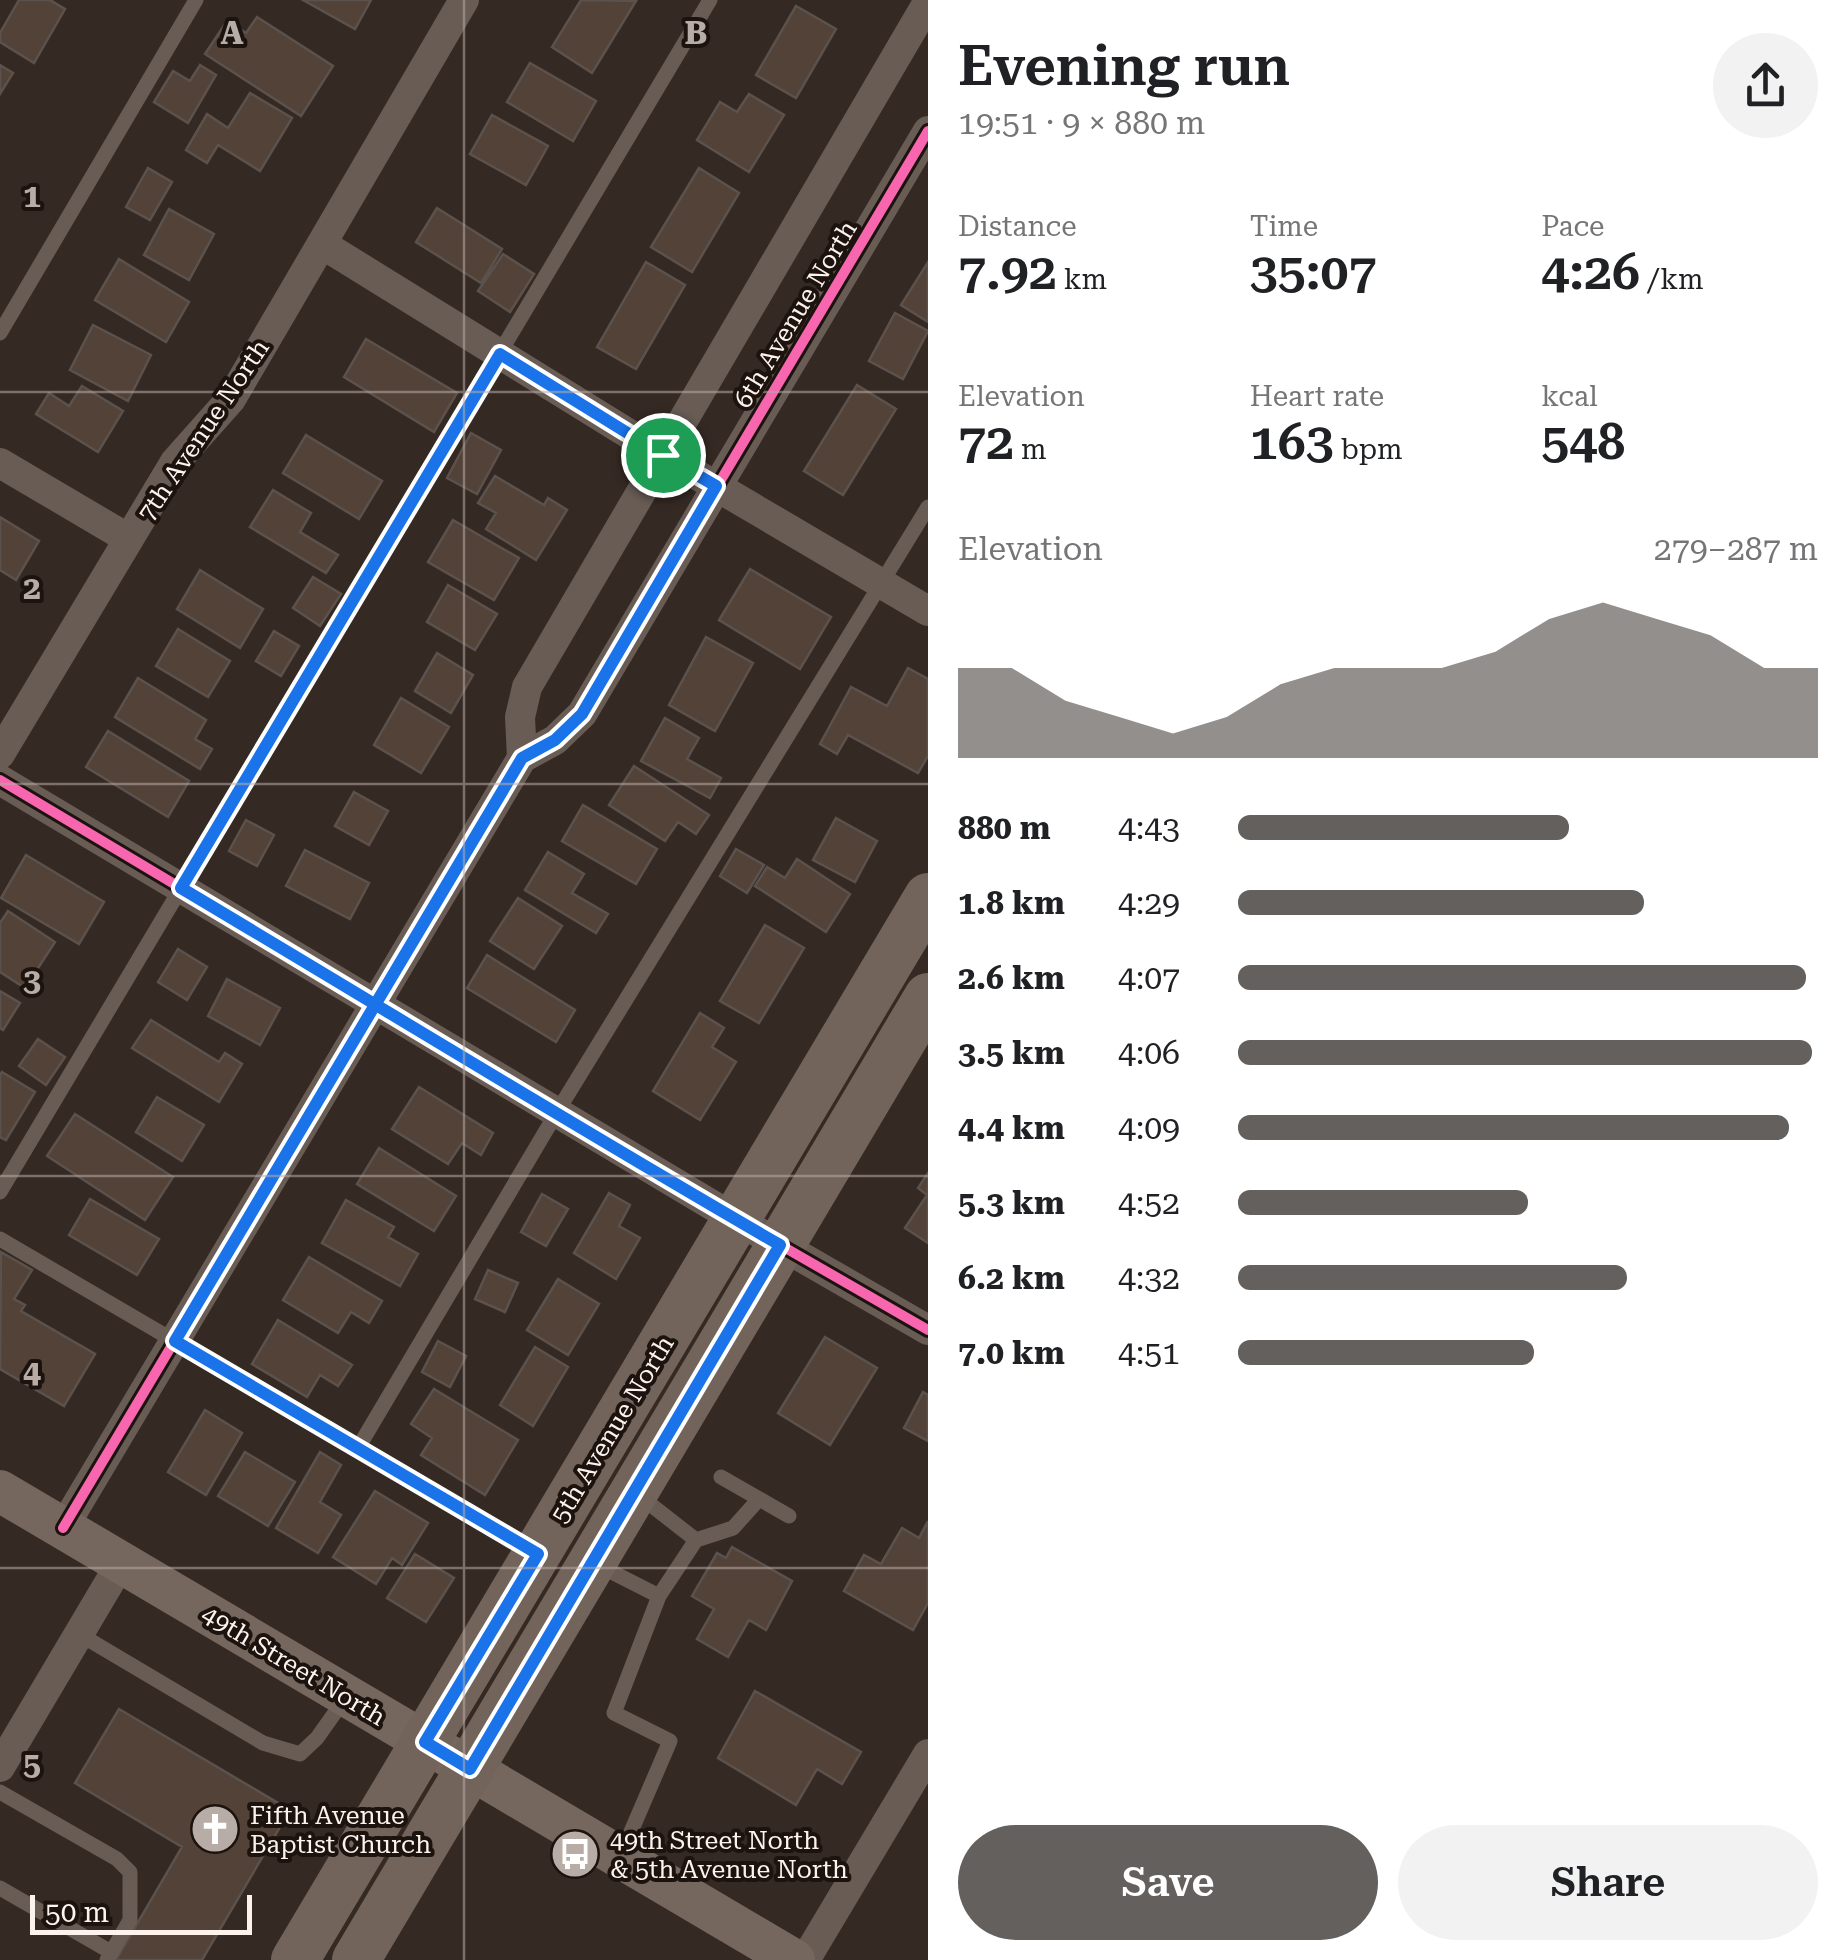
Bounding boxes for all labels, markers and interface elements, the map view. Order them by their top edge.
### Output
text: A [220,14,244,52]
text: B [684,14,708,52]
button: share [1713,33,1818,138]
text: Evening run [958,34,1290,98]
text: 19:51 · 9 × 880 m [958,104,1205,142]
text: 1 [23,177,41,215]
text: Distance [958,210,1077,243]
text: Time [1250,210,1318,243]
text: Pace [1541,210,1605,243]
street label: 6th Avenue North [728,216,863,413]
text: 7.92 [958,243,1057,301]
text: 35:07 [1250,243,1376,301]
text: 4:26 [1541,243,1640,301]
text: km [1057,263,1107,296]
text: /km [1640,263,1704,296]
street label: 7th Avenue North [132,334,275,527]
text: Elevation [958,380,1085,413]
text: Heart rate [1250,380,1384,413]
text: kcal [1541,380,1598,413]
pin [621,413,706,498]
text: 72 [958,413,1014,471]
text: 163 [1250,413,1334,471]
text: 548 [1541,413,1625,471]
icon: arrive [636,428,691,483]
text: m [1014,433,1047,466]
text: bpm [1334,433,1403,466]
text: Elevation [958,530,1103,568]
text: 279–287 m [1654,530,1818,568]
text: 2 [23,569,41,607]
text: 880 m [958,809,1051,847]
text: 4:43 [1118,809,1180,847]
text: 1.8 km [958,884,1065,922]
text: 4:29 [1118,884,1180,922]
text: 2.6 km [958,959,1065,997]
text: 4:07 [1118,959,1180,997]
text: 3 [23,961,41,999]
text: 3.5 km [958,1034,1065,1072]
text: 4:06 [1118,1034,1180,1072]
text: 4.4 km [958,1109,1065,1147]
text: 4:09 [1118,1109,1180,1147]
text: 5.3 km [958,1184,1065,1222]
text: 4:52 [1118,1184,1180,1222]
text: 6.2 km [958,1259,1065,1297]
text: 4:32 [1118,1259,1180,1297]
street label: 5th Avenue North [545,1331,680,1528]
text: 7.0 km [958,1334,1065,1372]
text: 4:51 [1118,1334,1180,1372]
text: 4 [23,1353,41,1391]
street label: 49th Street North [197,1599,391,1732]
text: 5 [23,1745,41,1783]
place label: Fifth Avenue Baptist Church [250,1801,431,1859]
church icon: Fifth Avenue Baptist Church [189,1803,241,1855]
button: Save [958,1825,1378,1940]
button: Share [1398,1825,1818,1940]
place label: 49th Street North & 5th Avenue North [610,1826,848,1884]
bus stop icon: 49th Street North & 5th Avenue North [549,1828,601,1880]
scale bar [30,1890,252,1934]
text: 50 m [45,1896,109,1929]

